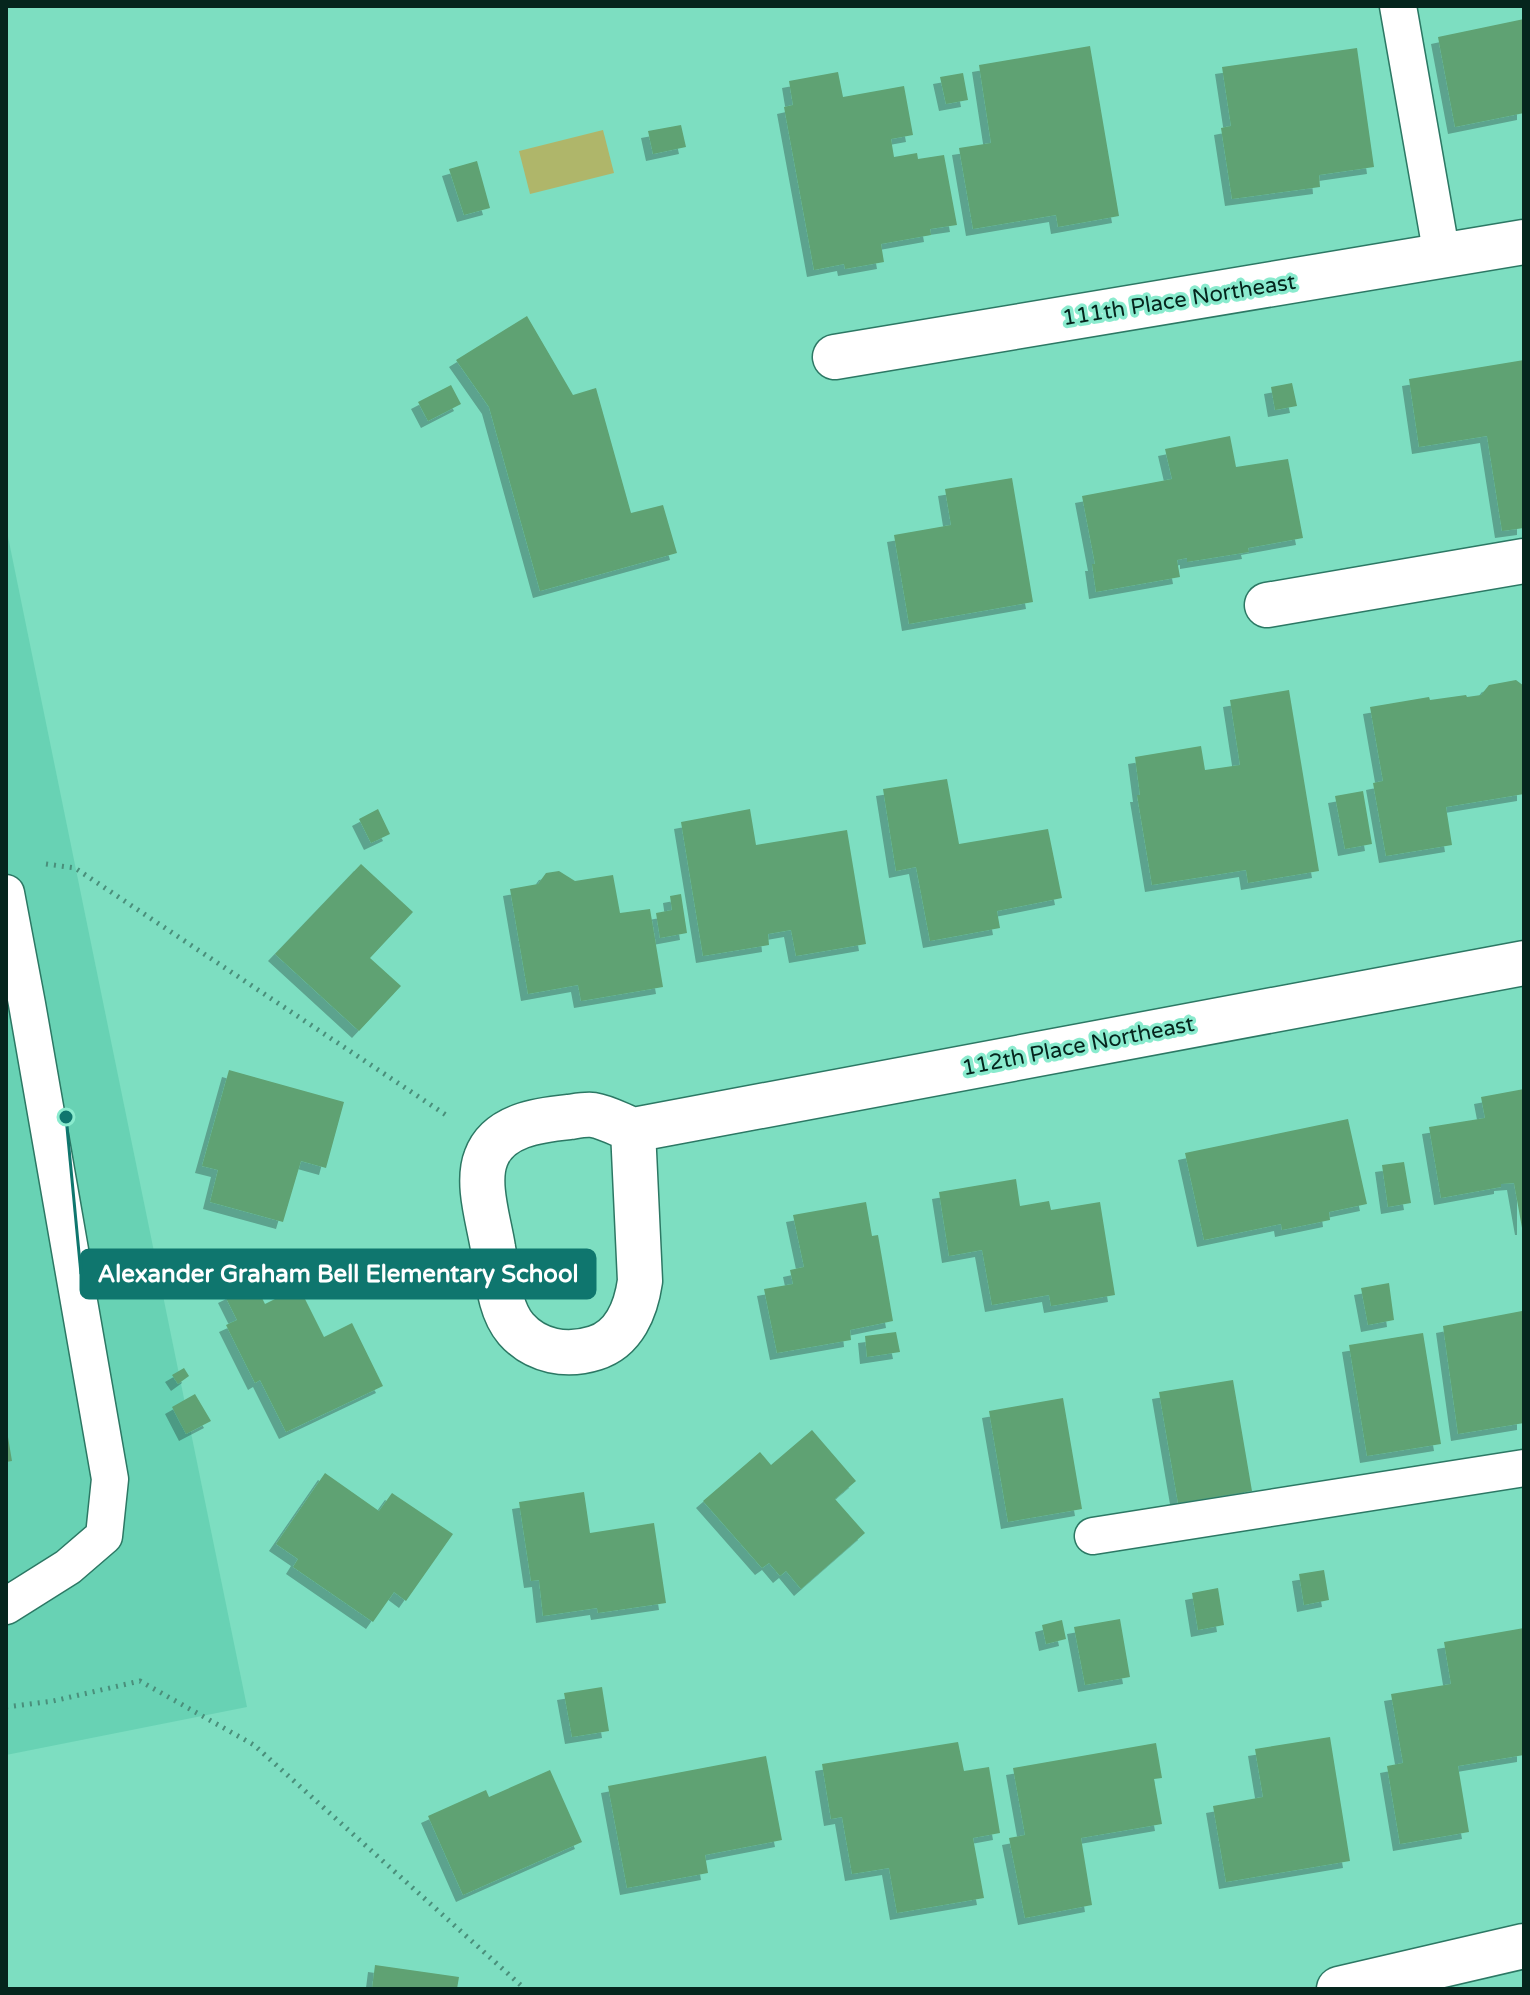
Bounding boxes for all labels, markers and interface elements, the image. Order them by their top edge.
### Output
street label: 111th Place Northeast [1060,269,1298,331]
street label: 112th Place Northeast [960,1011,1196,1081]
callout: Alexander Graham Bell Elementary School [81,1250,595,1298]
text: Alexander Graham Bell Elementary School [97,1260,579,1289]

